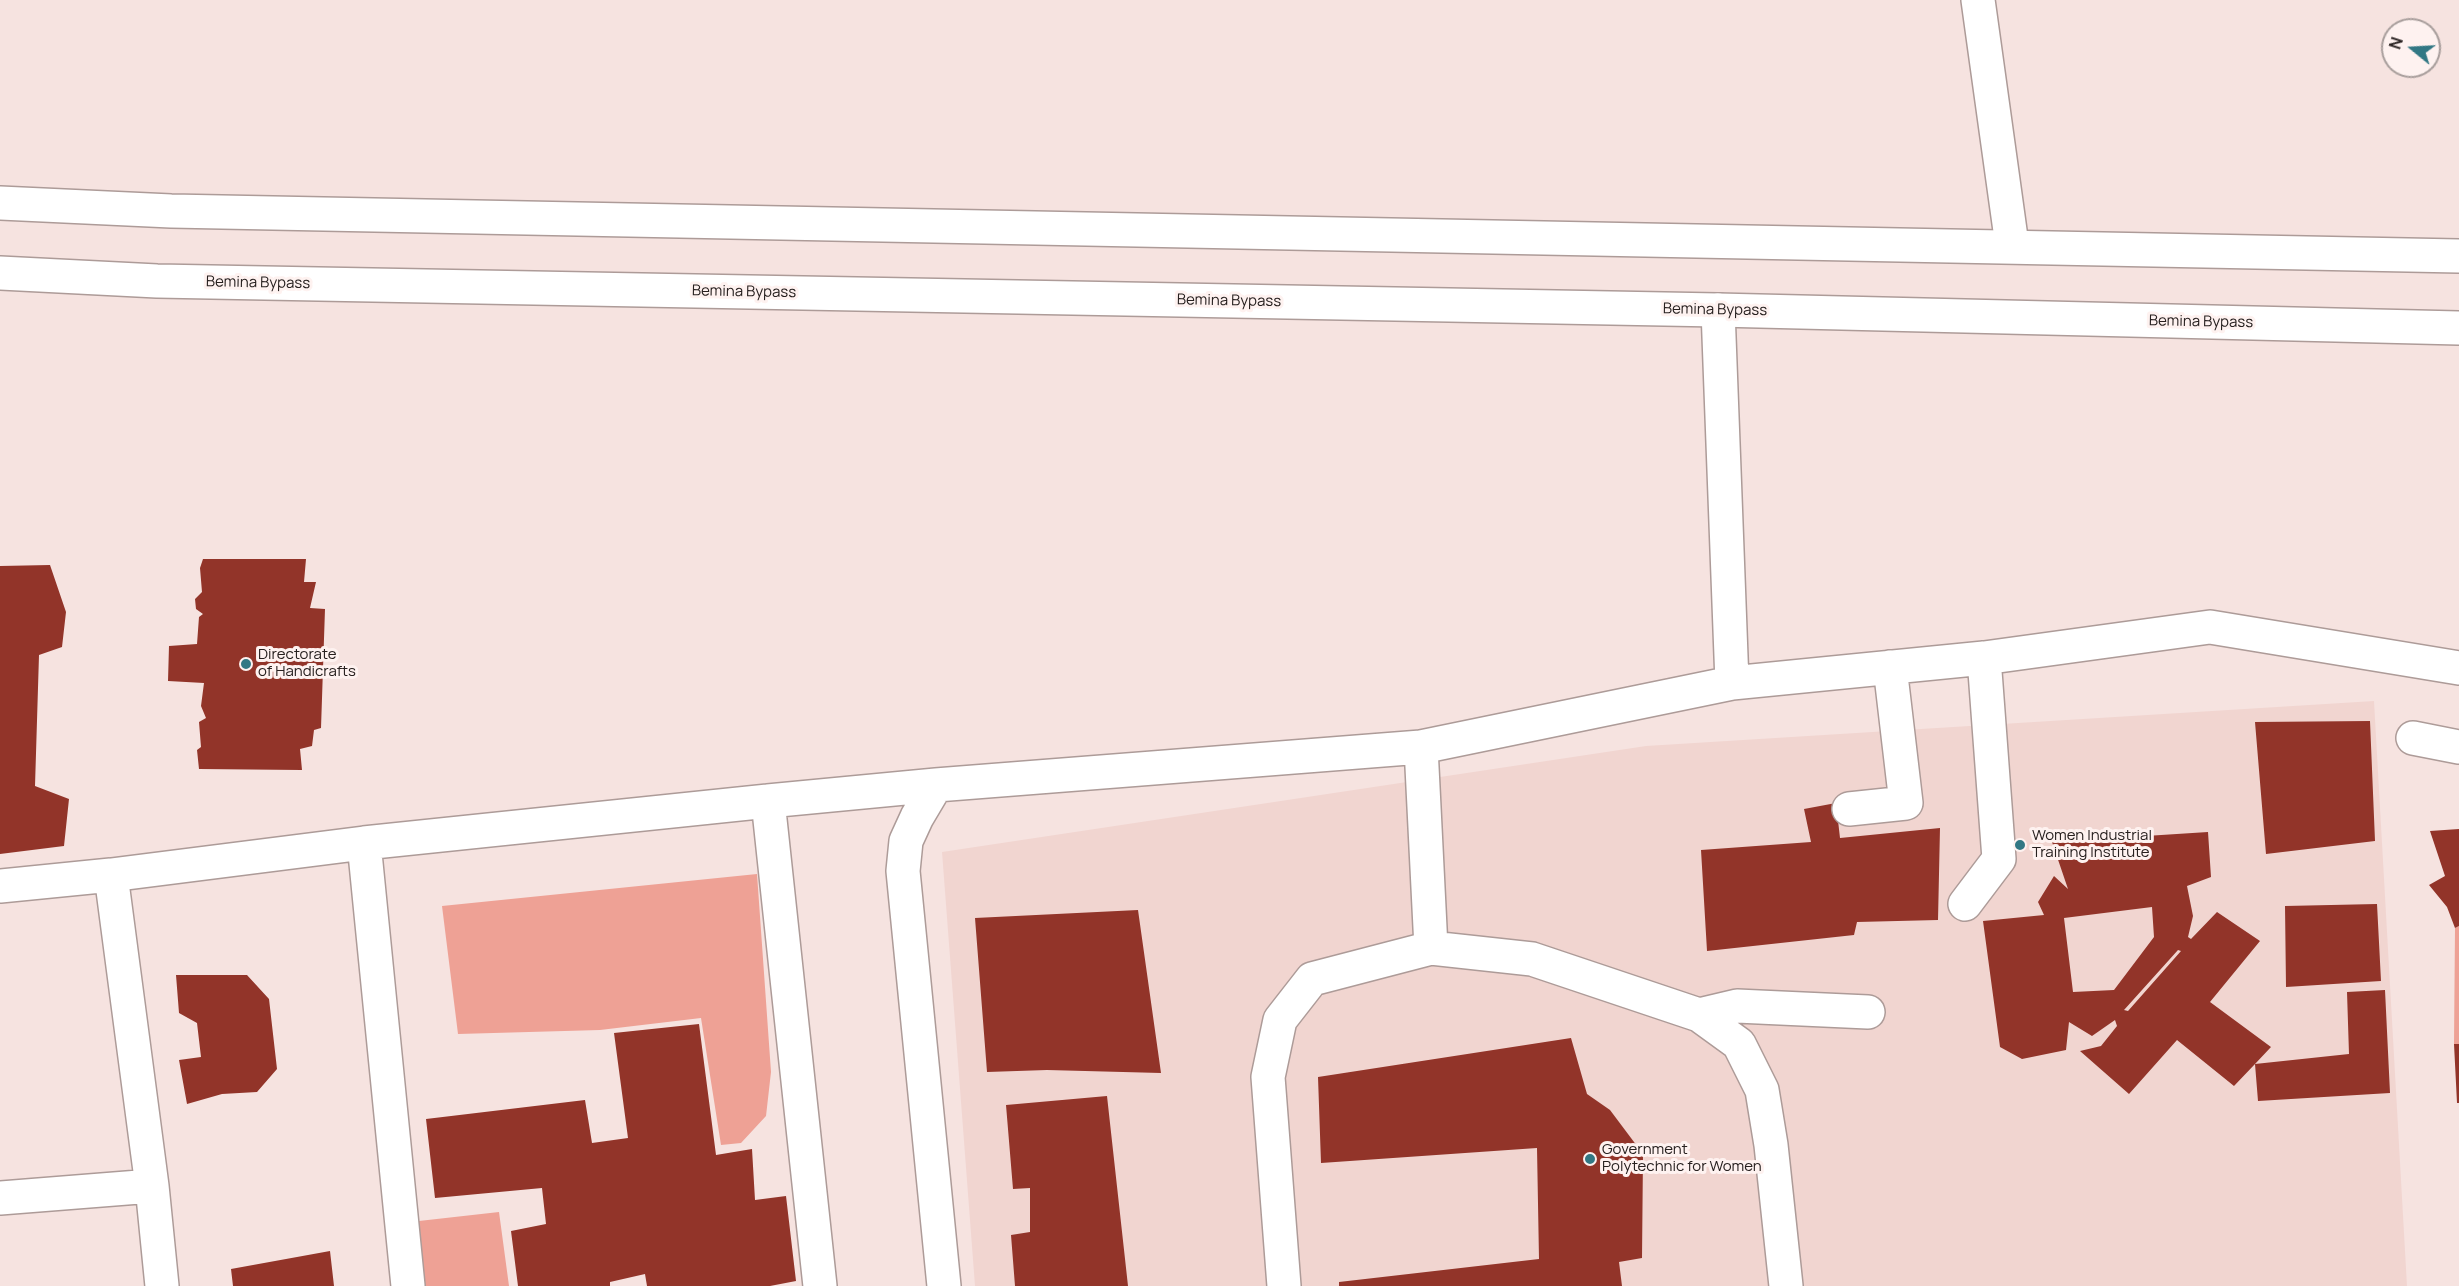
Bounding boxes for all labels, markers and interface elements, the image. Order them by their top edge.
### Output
north arrow [2381,18,2441,78]
text: N [2384,34,2408,52]
street label: Bemina Bypass [206,273,310,293]
street label: Bemina Bypass [692,282,796,302]
street label: Bemina Bypass [1177,291,1281,311]
street label: Bemina Bypass [1663,300,1767,320]
street label: Bemina Bypass [2149,312,2253,332]
place label: Directorate of Handicrafts [258,646,356,681]
marker: Directorate of Handicrafts [239,657,253,671]
place label: Women Industrial Training Institute [2032,827,2152,862]
marker: Women Industrial Training Institute [2013,838,2027,852]
place label: Government Polytechnic for Women [1602,1141,1762,1176]
marker: Government Polytechnic for Women [1583,1152,1597,1166]

